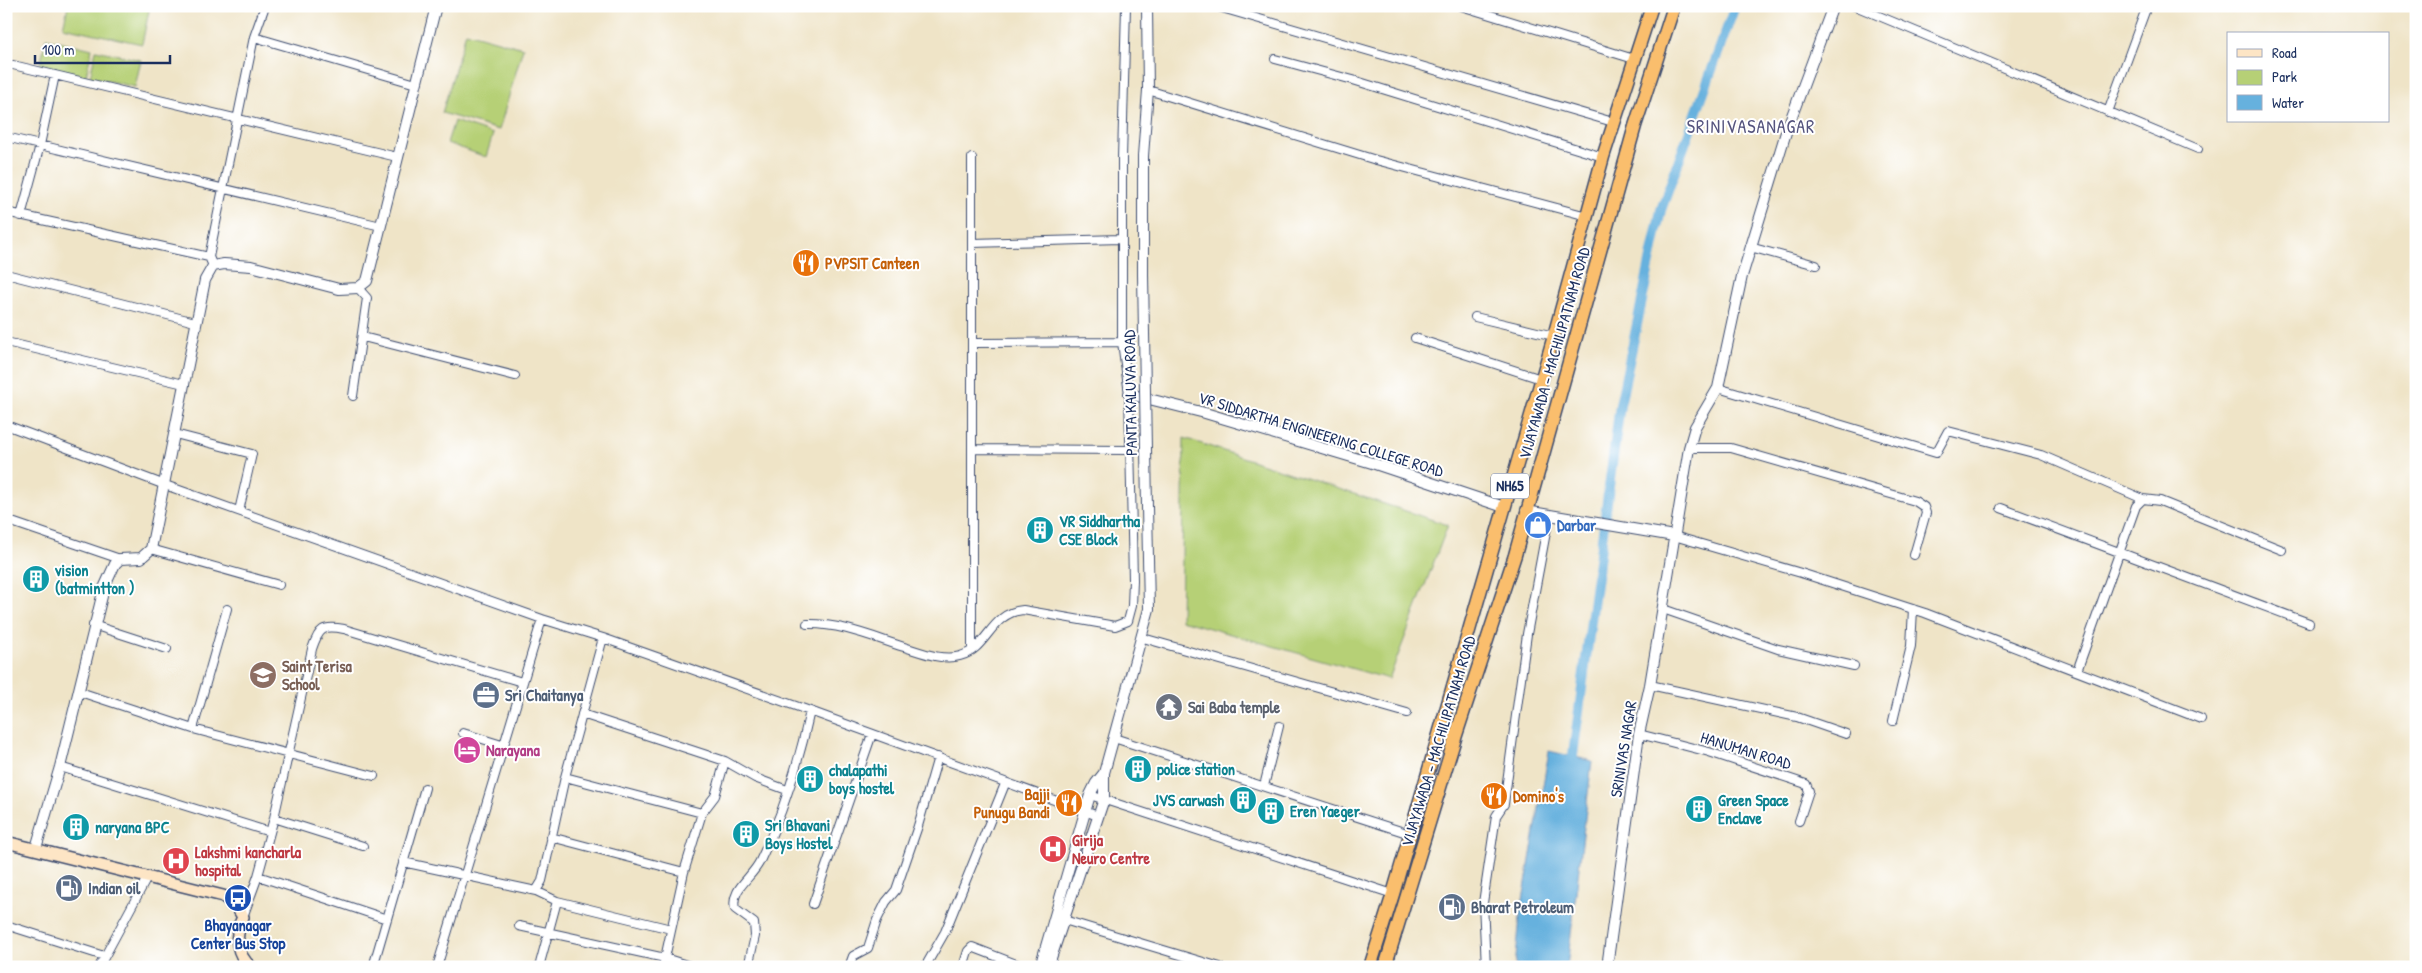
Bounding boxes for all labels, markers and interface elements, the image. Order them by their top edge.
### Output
scale bar [35,32,170,64]
legend [2227,32,2390,122]
text: 100 m [42,39,75,60]
text: Road [2272,42,2297,63]
text: Park [2272,66,2297,87]
text: Water [2272,92,2304,113]
district label: SRINIVASANAGAR [1687,114,1815,139]
street label: VIJAYAWADA - MACHILIPATNAM ROAD [1513,244,1595,461]
restaurant icon: PVPSIT Canteen [791,248,821,278]
place label: PVPSIT Canteen [825,252,919,274]
street label: PANTA KALUVA ROAD [1118,329,1142,456]
street label: VR SIDDARTHA ENGINEERING COLLEGE ROAD [1196,386,1447,482]
road number: NH65 [1491,474,1529,498]
place label: VR Siddhartha CSE Block [1059,510,1141,550]
shop icon: Darbar [1523,510,1553,540]
place label: Darbar [1557,514,1597,536]
building icon: VR Siddhartha CSE Block [1025,515,1055,545]
place label: vision (batmintton ) [54,559,135,599]
building icon: vision (batmintton ) [21,564,51,594]
street label: VIJAYAWADA - MACHILIPATNAM ROAD [1395,633,1481,849]
place label: Saint Terisa School [282,655,352,695]
school or university icon: Saint Terisa School [248,660,278,690]
office icon: Sri Chaitanya [471,680,501,710]
place label: Sri Chaitanya [505,684,584,707]
temple icon: Sai Baba temple [1154,692,1184,722]
place label: Sai Baba temple [1188,696,1281,719]
street label: SRINIVAS NAGAR [1605,699,1641,799]
street label: HANUMAN ROAD [1698,726,1794,774]
hotel icon: Narayana [452,735,482,765]
place label: Narayana [486,739,540,762]
building icon: police station [1123,754,1153,784]
place label: police station [1157,758,1235,781]
place label: chalapathi boys hostel [829,759,895,800]
building icon: chalapathi boys hostel [795,764,825,794]
restaurant icon: Domino's [1479,781,1509,811]
place label: Bajji Punugu Bandi [974,783,1050,824]
building icon: JVS carwash [1228,785,1258,815]
place label: Domino's [1513,785,1565,807]
restaurant icon: Bajji Punugu Bandi [1054,788,1084,818]
place label: JVS carwash [1153,789,1224,811]
place label: Green Space Enclave [1718,789,1789,829]
building icon: Green Space Enclave [1684,794,1714,824]
building icon: Eren Yaeger [1256,796,1286,826]
place label: Eren Yaeger [1290,800,1361,823]
building icon: naryana BPC [61,812,91,842]
place label: Sri Bhavani Boys Hostel [765,814,833,855]
place label: naryana BPC [95,816,170,839]
building icon: Sri Bhavani Boys Hostel [731,819,761,849]
place label: Girija Neuro Centre [1072,829,1151,869]
hospital icon: Girija Neuro Centre [1038,834,1068,864]
place label: Lakshmi kancharla hospital [195,841,302,882]
hospital icon: Lakshmi kancharla hospital [161,846,191,876]
fuel station icon: Indian oil [54,873,84,903]
place label: Indian oil [88,877,141,899]
bus stop icon: Bhayanagar Center Bus Stop [223,883,253,913]
fuel station icon: Bharat Petroleum [1437,892,1467,922]
place label: Bharat Petroleum [1471,896,1574,918]
place label: Bhayanagar Center Bus Stop [191,914,285,955]

